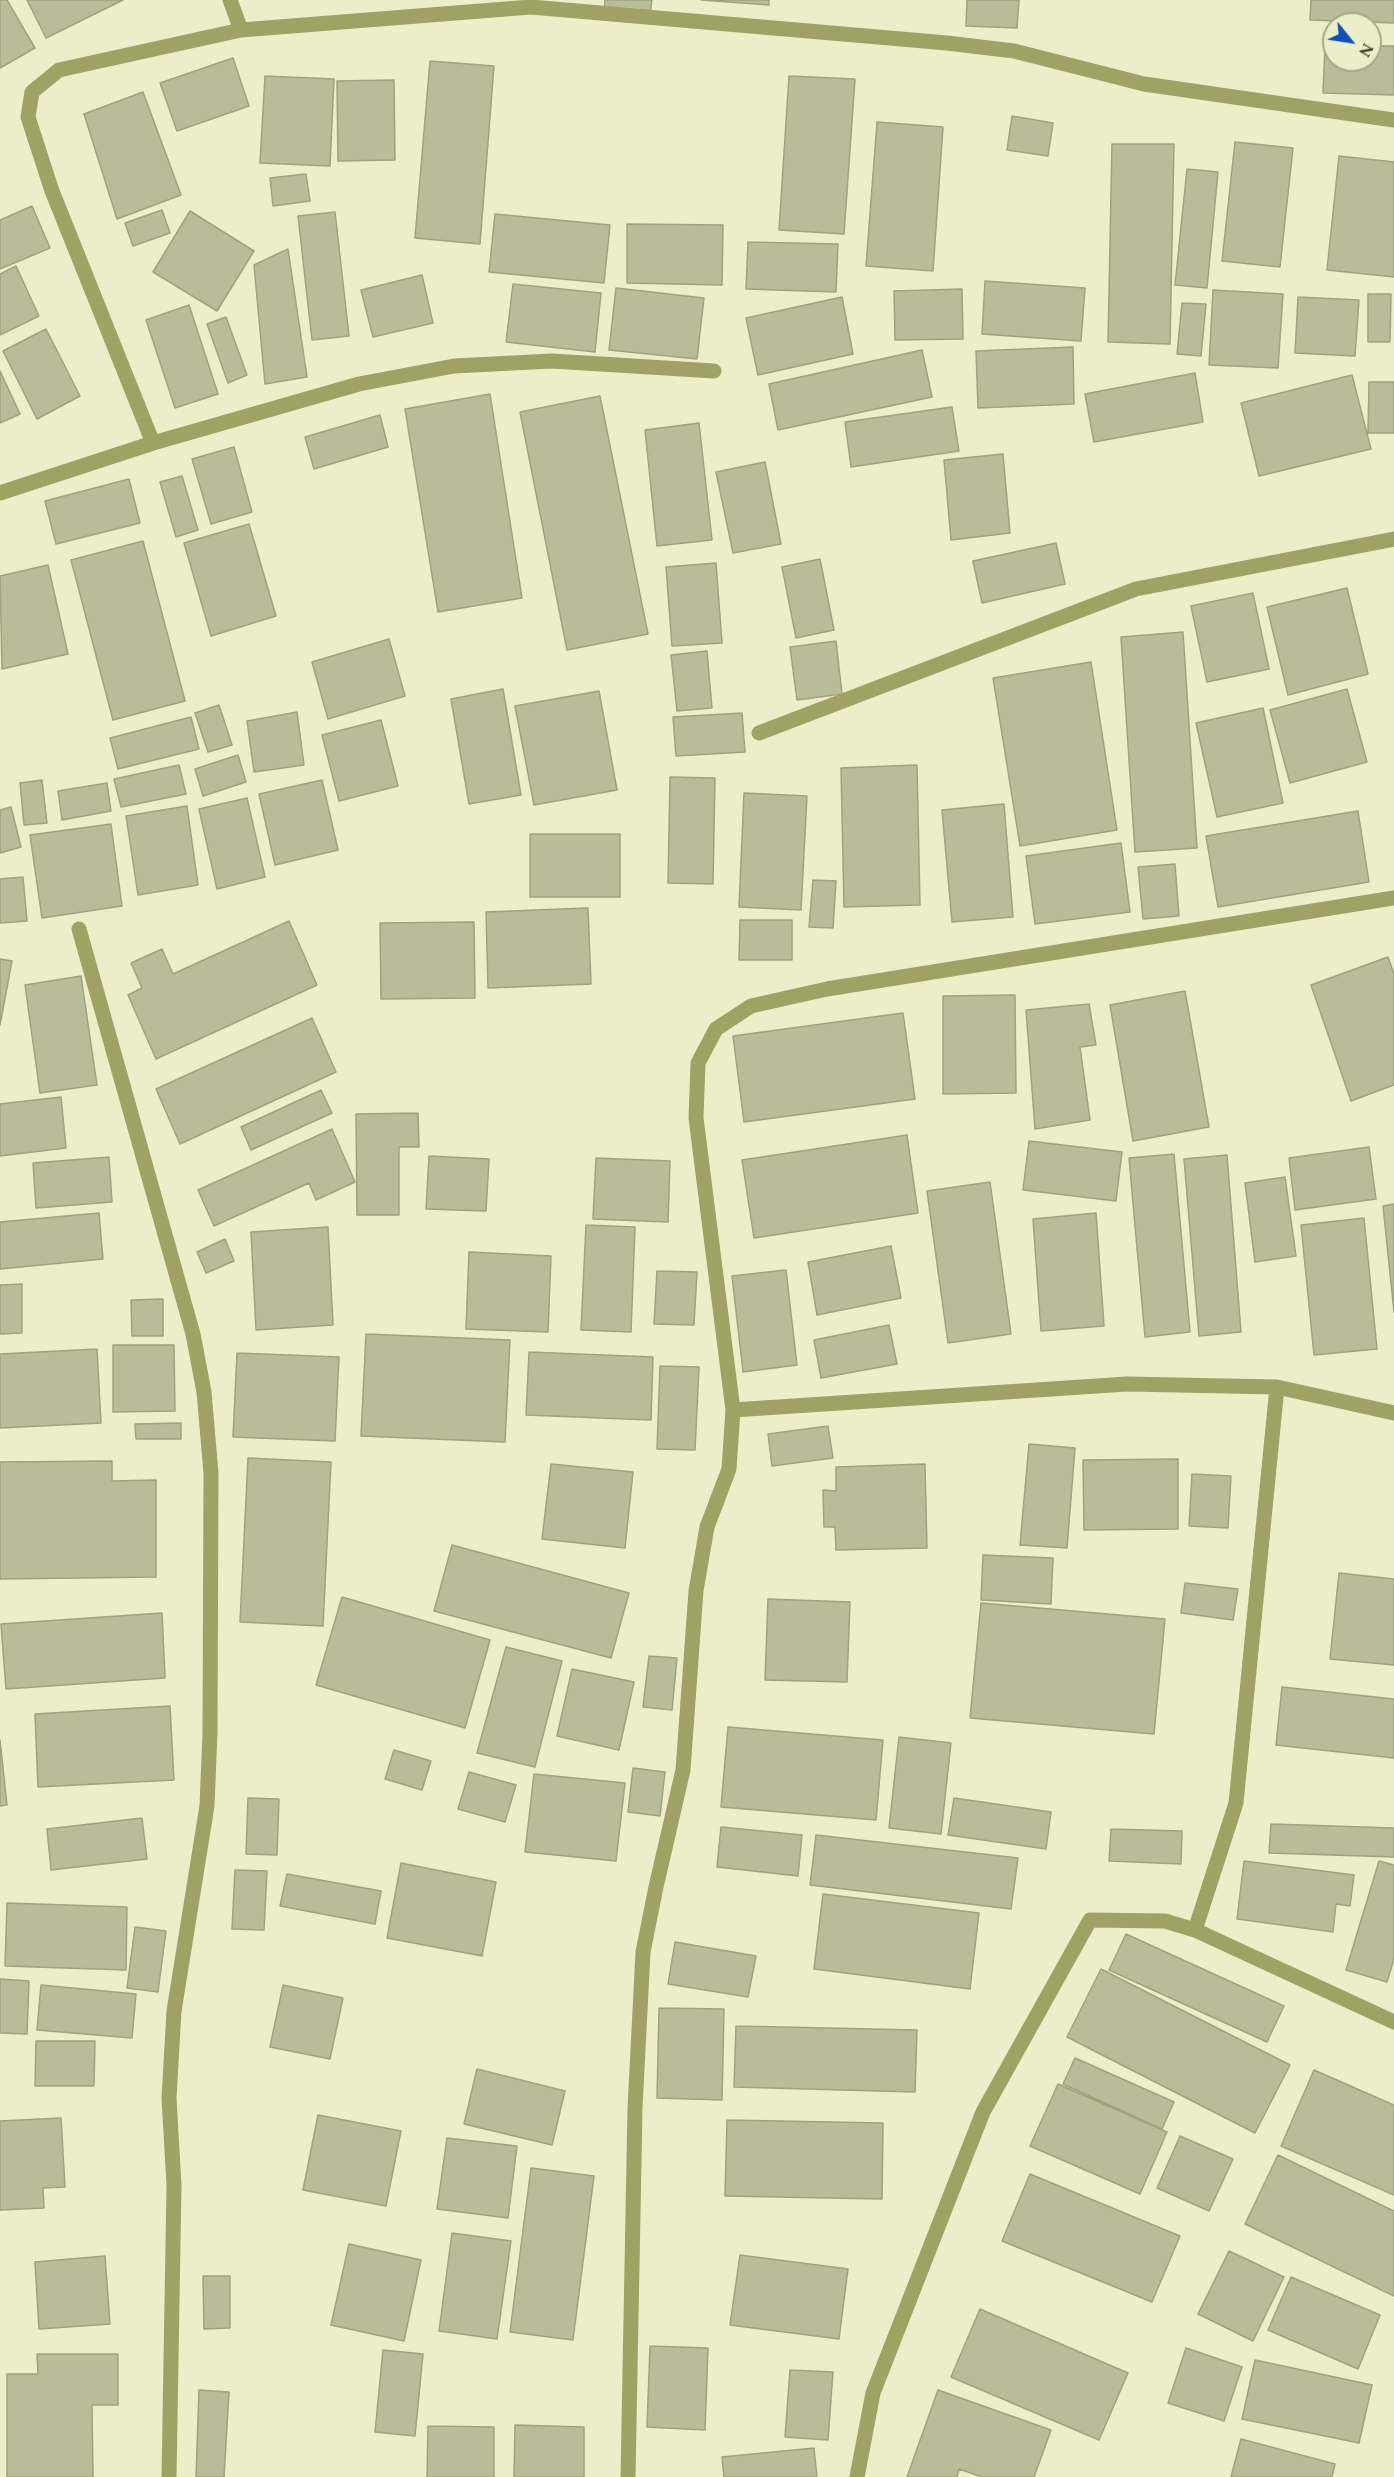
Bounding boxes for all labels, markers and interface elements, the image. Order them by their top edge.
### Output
north arrow [1322,12,1382,72]
text: N [1352,38,1380,62]

